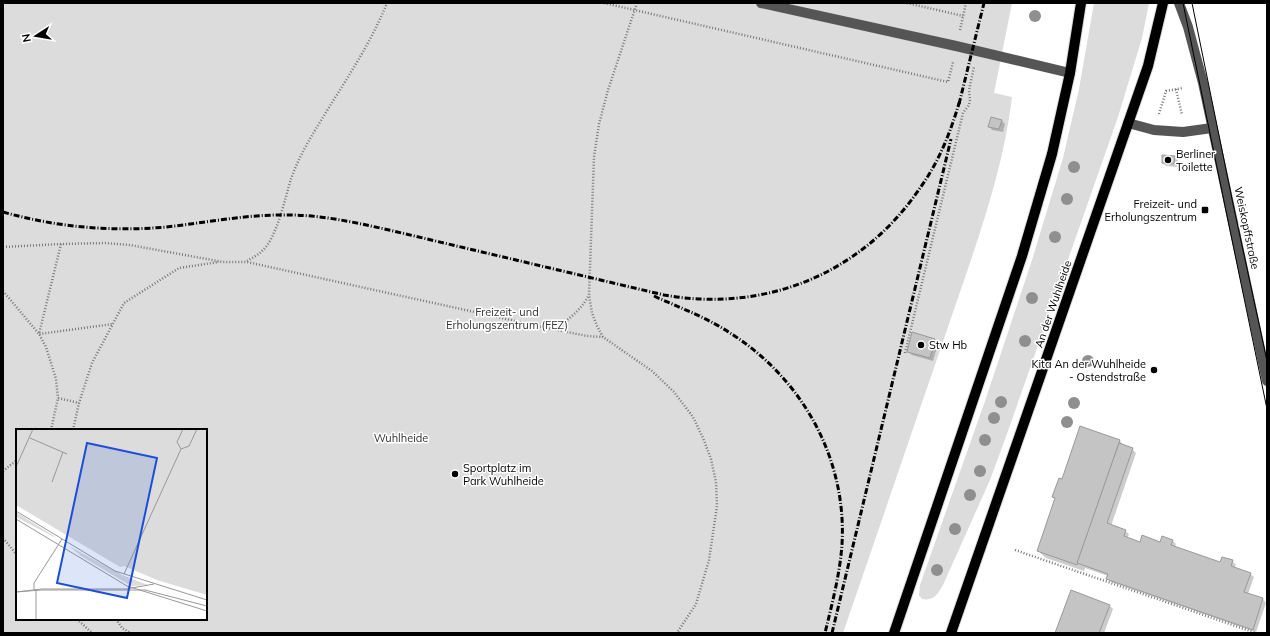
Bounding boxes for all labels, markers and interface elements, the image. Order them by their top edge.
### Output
north arrow [16,16,56,56]
text: N [19,33,34,44]
place label: Berliner Toilette [1176,147,1215,174]
marker: Berliner Toilette [1163,155,1173,165]
street label: Weiskopffstraße [1231,185,1263,271]
place label: Freizeit- und Erholungszentrum [1104,197,1197,224]
marker: Freizeit- und Erholungszentrum [1200,205,1210,215]
street label: An der Wuhlheide [1031,258,1075,350]
park label: Freizeit- und Erholungszentrum (FEZ) [446,305,568,332]
place label: Stw Hb [929,338,968,352]
marker: Stw Hb [916,340,926,350]
place label: Kita An der Wuhlheide - Ostendstraße [1032,357,1146,384]
marker: Kita An der Wuhlheide - Ostendstraße [1149,365,1159,375]
inset map [16,429,207,620]
park label: Wuhlheide [374,431,428,445]
place label: Sportplatz im Park Wuhlheide [463,461,544,488]
marker: Sportplatz im Park Wuhlheide [450,469,460,479]

